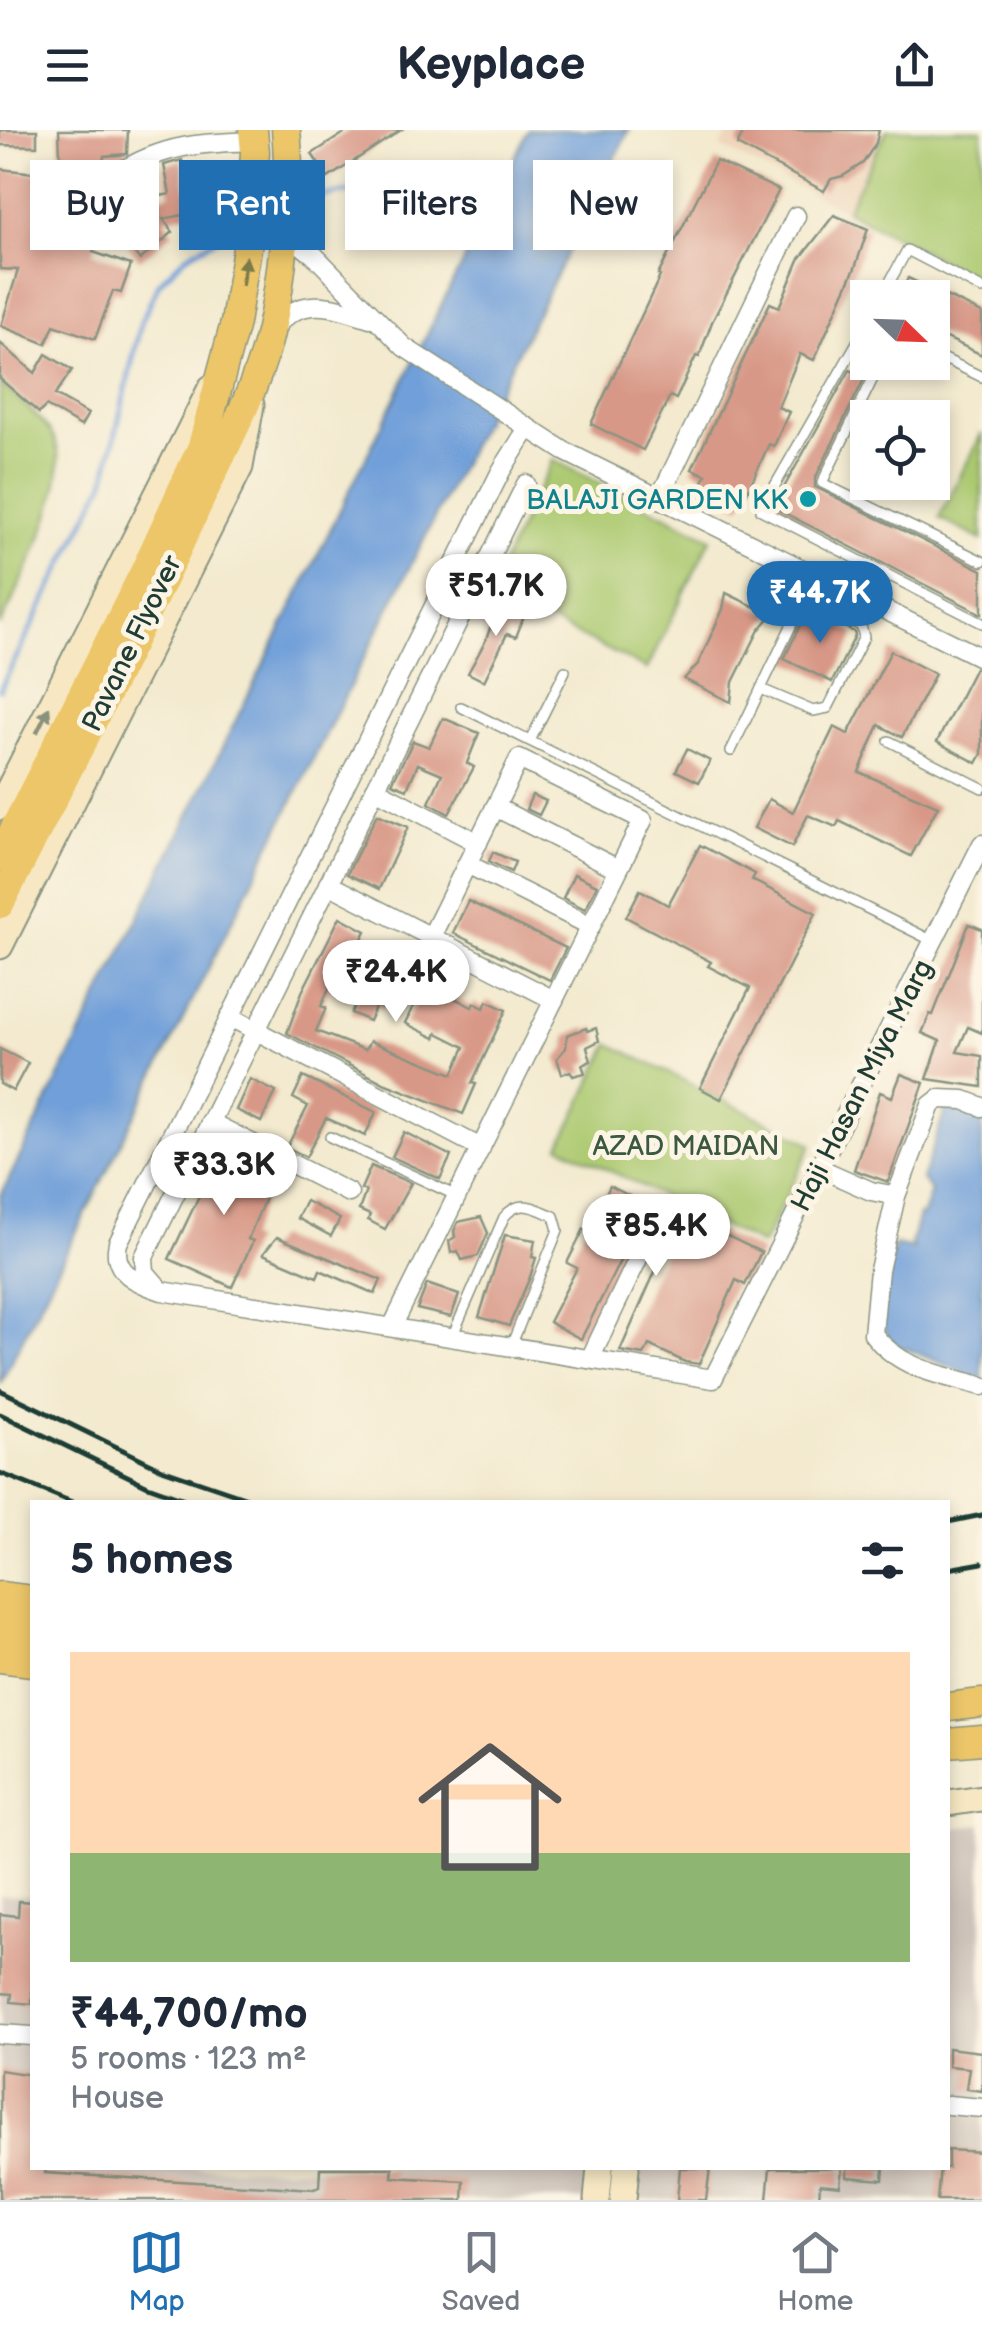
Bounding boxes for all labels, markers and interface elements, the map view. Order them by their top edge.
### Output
icon: menu [40,38,95,93]
text: Keyplace [397,38,585,93]
icon: share [887,38,942,93]
chip: Buy [30,160,159,250]
chip: Rent [179,160,325,250]
chip: Filters [345,160,513,250]
chip: New [533,160,673,250]
one-way arrow [236,255,252,287]
north arrow [850,280,950,380]
map controls [850,280,950,500]
button: locate [850,400,950,500]
place label: BALAJI GARDEN KK [526,484,789,517]
marker: BALAJI GARDEN KK [797,488,819,510]
street label: Pavane Flyover [75,549,190,737]
pin: ₹51.7K [415,554,577,639]
pin: ₹44.7K [739,561,901,646]
text: ₹51.7K [448,567,544,606]
text: ₹44.7K [769,574,871,613]
one-way arrow [35,705,52,734]
pin: ₹24.4K [315,940,477,1025]
text: ₹24.4K [345,953,447,992]
street label: Haji Hasan Miya Marg [784,954,940,1217]
park label: AZAD MAIDAN [592,1130,780,1163]
pin: ₹33.3K [143,1133,305,1218]
text: ₹33.3K [172,1146,276,1185]
pin: ₹85.4K [575,1194,737,1279]
text: ₹85.4K [604,1207,708,1246]
icon: filters [855,1533,910,1588]
text: 5 homes [70,1535,233,1586]
icon: home [400,1717,580,1897]
text: ₹44,700/mo [70,1989,308,2040]
text: 5 rooms · 123 m² [70,2040,307,2079]
text: House [70,2079,164,2118]
tab: Map [129,2225,185,2318]
tab: Saved [442,2225,520,2318]
tab: Home [777,2225,853,2318]

